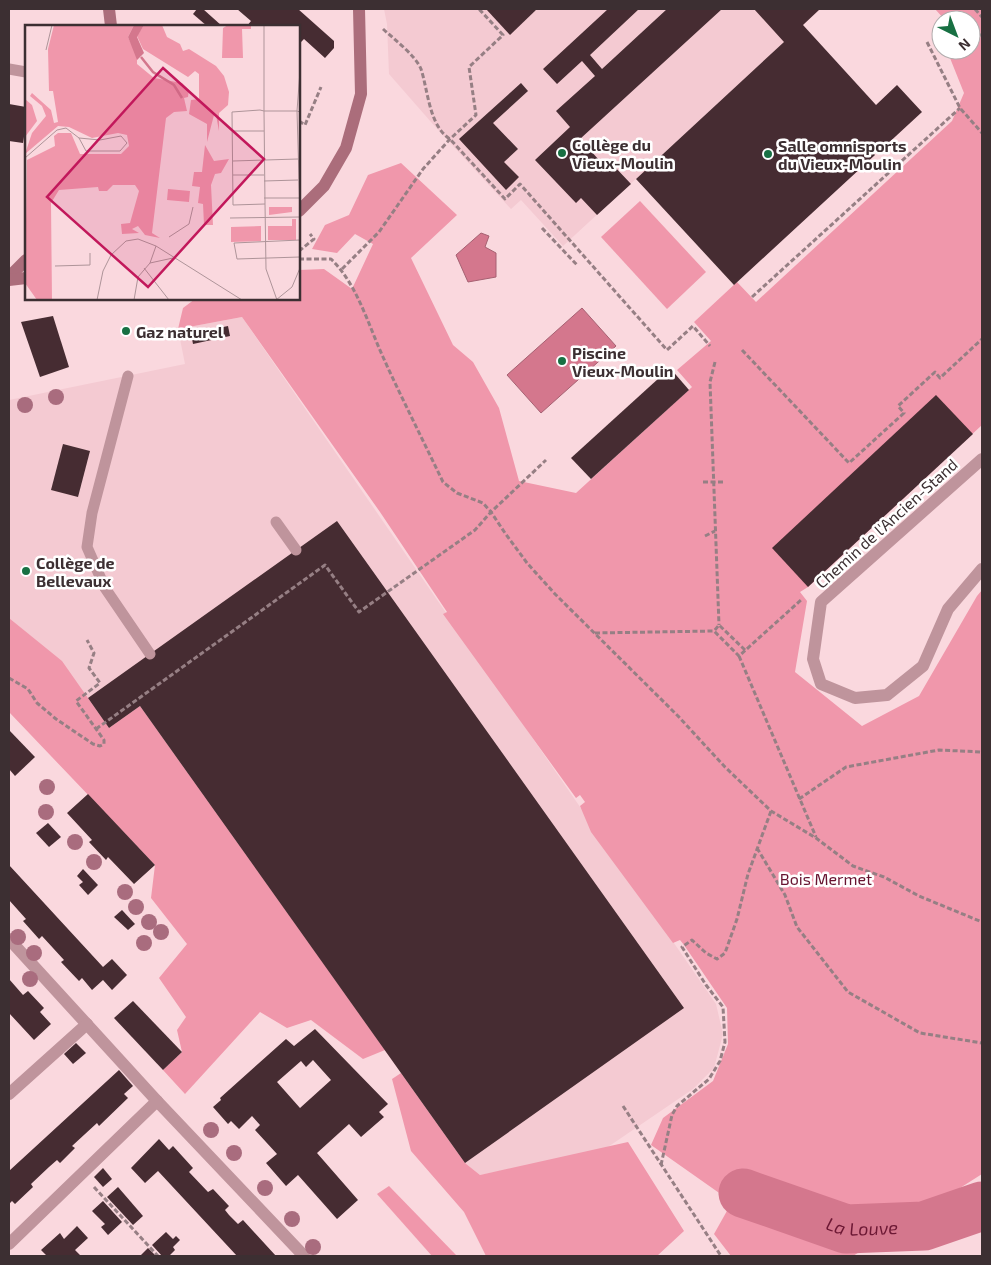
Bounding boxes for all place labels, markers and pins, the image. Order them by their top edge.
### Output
place label: Collège du Vieux-Moulin [572,135,673,172]
place label: Salle omnisports du Vieux-Moulin [778,136,906,173]
marker: Collège du Vieux-Moulin [556,147,568,159]
marker: Salle omnisports du Vieux-Moulin [762,148,774,160]
place label: Gaz naturel [136,322,224,341]
marker: Gaz naturel [120,325,132,337]
place label: Piscine Vieux-Moulin [572,343,673,380]
marker: Piscine Vieux-Moulin [556,355,568,367]
place label: Collège de Bellevaux [36,553,115,590]
marker: Collège de Bellevaux [20,565,32,577]

